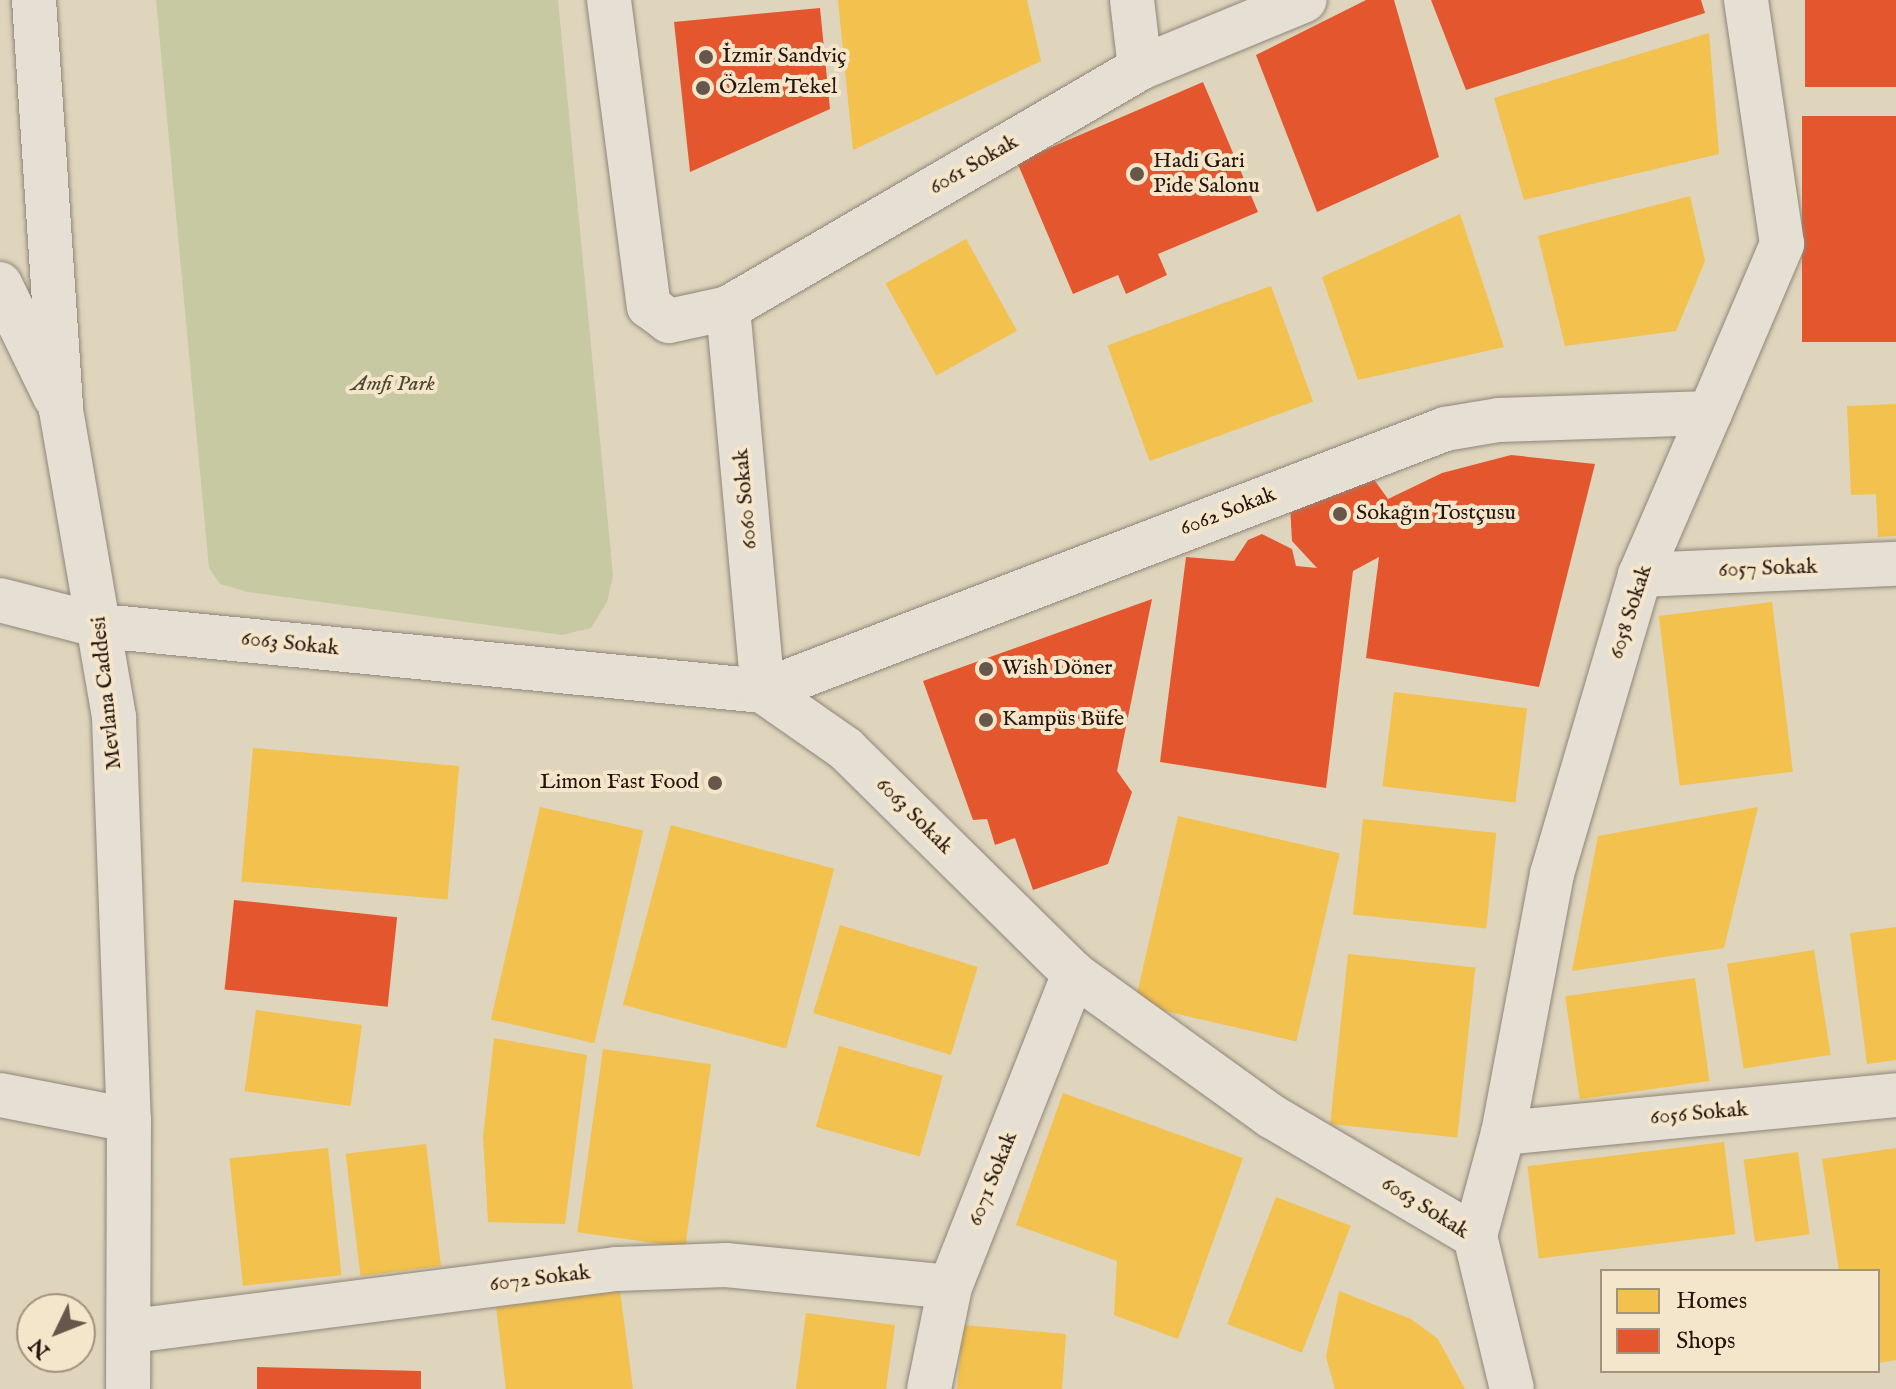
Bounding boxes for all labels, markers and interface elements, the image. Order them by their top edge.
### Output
place label: İzmir Sandviç [722,44,847,70]
marker: İzmir Sandviç [697,48,715,66]
place label: Özlem Tekel [719,75,837,101]
marker: Özlem Tekel [694,79,712,97]
street label: 6061 Sokak [925,129,1023,201]
place label: Hadi Gari Pide Salonu [1153,148,1260,200]
marker: Hadi Gari Pide Salonu [1128,165,1146,183]
park label: Amfi Park [351,372,435,398]
street label: 6060 Sokak [728,448,764,550]
street label: 6062 Sokak [1176,482,1280,542]
place label: Sokağın Tostçusu [1356,501,1516,527]
marker: Sokağın Tostçusu [1331,505,1349,523]
street label: 6057 Sokak [1718,554,1818,584]
street label: 6058 Sokak [1603,562,1659,662]
street label: Mevlana Caddesi [86,615,128,771]
street label: 6063 Sokak [240,626,340,662]
place label: Wish Döner [1002,656,1112,682]
marker: Wish Döner [977,660,995,678]
place label: Kampüs Büfe [1002,707,1124,733]
marker: Kampüs Büfe [977,711,995,729]
place label: Limon Fast Food [540,770,699,796]
street label: 6063 Sokak [870,772,958,860]
marker: Limon Fast Food [706,774,724,792]
street label: 6056 Sokak [1649,1097,1749,1131]
street label: 6071 Sokak [962,1128,1024,1230]
street label: 6063 Sokak [1376,1171,1474,1245]
street label: 6072 Sokak [488,1260,592,1298]
legend [1600,1269,1880,1373]
text: Homes [1676,1286,1747,1317]
north arrow [16,1293,96,1373]
text: Shops [1676,1326,1735,1357]
text: N [23,1331,57,1365]

